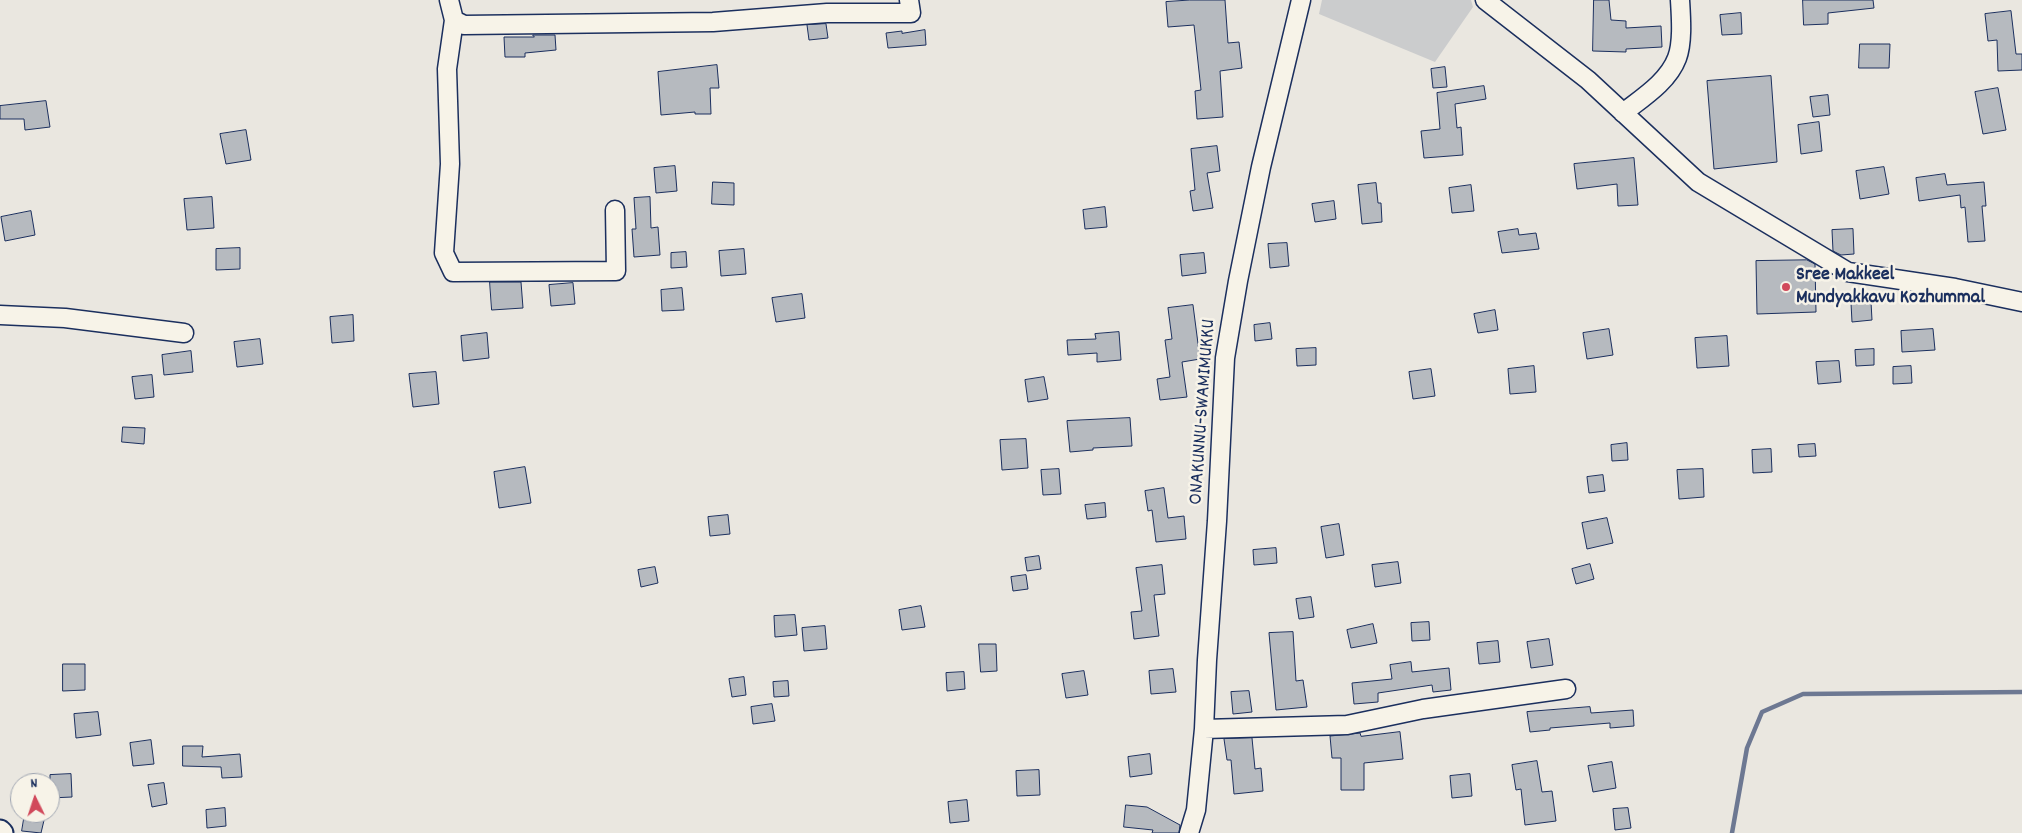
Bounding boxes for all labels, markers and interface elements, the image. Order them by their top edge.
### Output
place label: Sree Makkeel Mundyakkavu Kozhummal [1796,264,1985,311]
marker: Sree Makkeel Mundyakkavu Kozhummal [1780,281,1792,293]
street label: ONAKUNNU-SWAMIMUKKU [1186,318,1222,506]
north arrow [10,773,60,823]
text: N [30,774,38,794]

